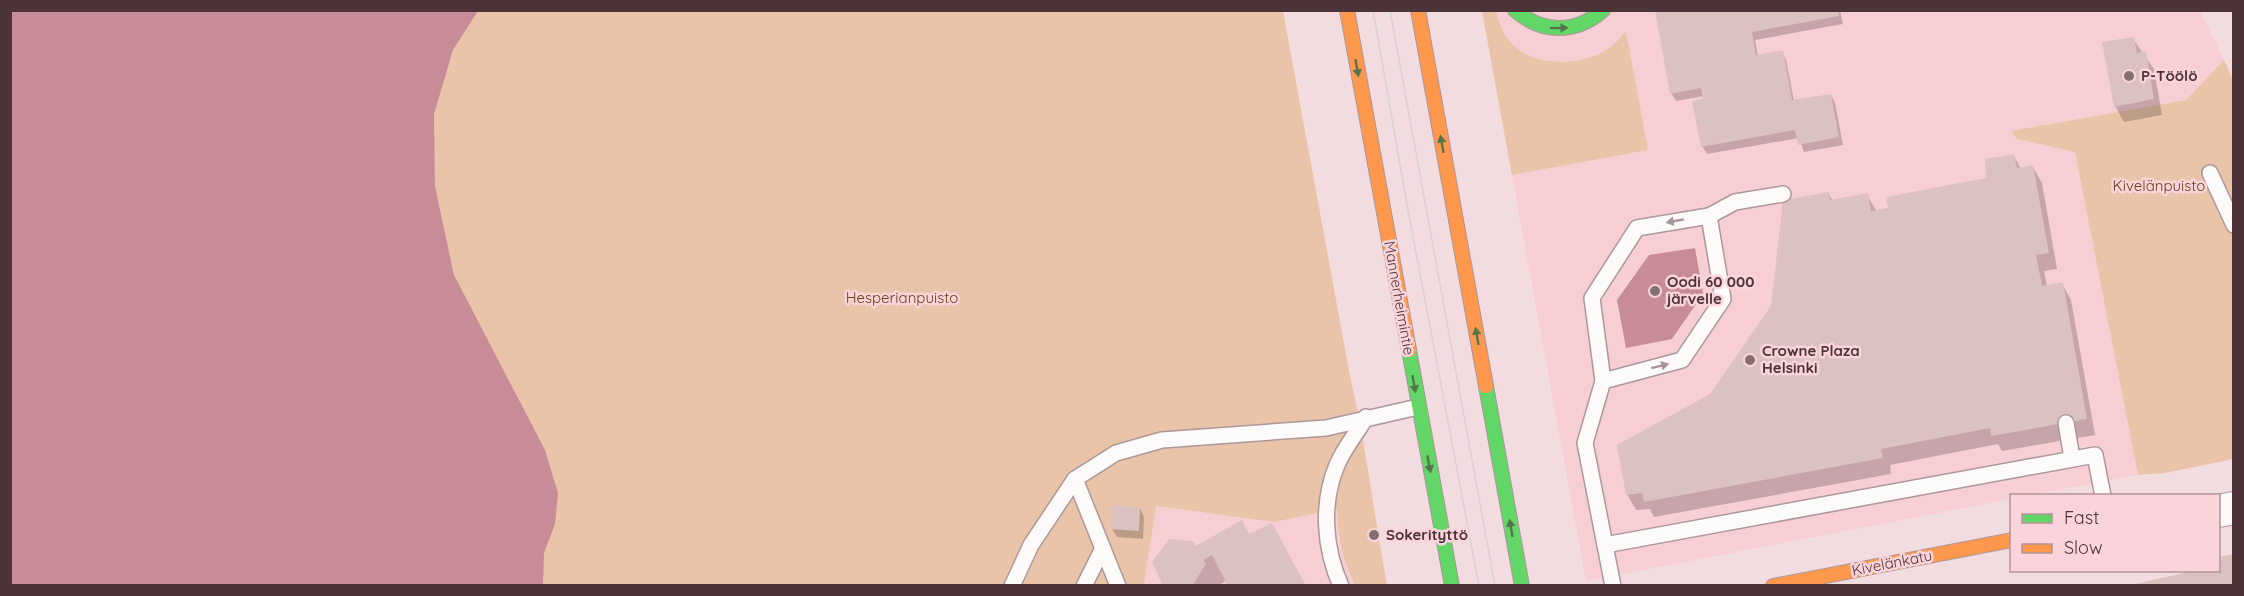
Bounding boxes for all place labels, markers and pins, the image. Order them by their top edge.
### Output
place label: P-Töölö [2141,66,2198,85]
marker: P-Töölö [2122,69,2136,83]
place label: Oodi 60 000 järvelle [1666,272,1754,308]
marker: Oodi 60 000 järvelle [1648,284,1662,298]
place label: Crowne Plaza Helsinki [1762,341,1860,377]
marker: Crowne Plaza Helsinki [1743,353,1757,367]
place label: Sokerityttö [1386,525,1468,544]
marker: Sokerityttö [1367,528,1381,542]

